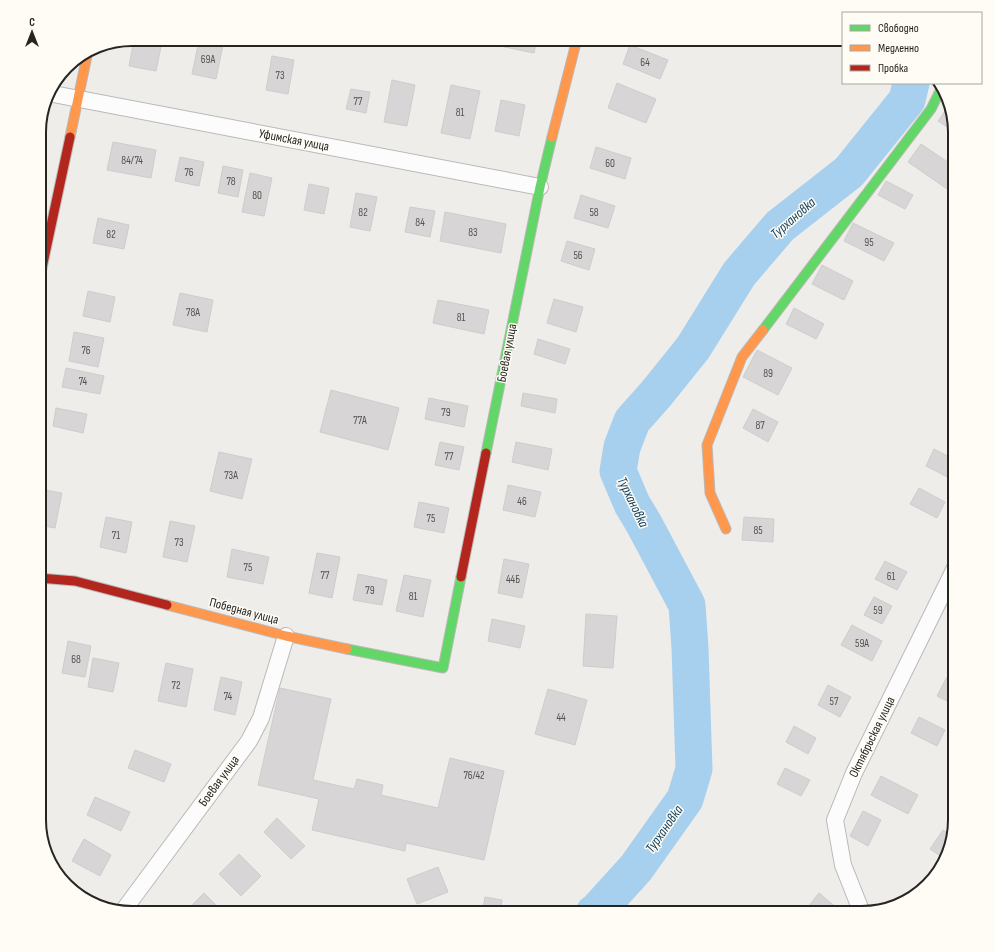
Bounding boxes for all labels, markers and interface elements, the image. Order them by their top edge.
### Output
north arrow [12,12,52,52]
legend [842,12,982,84]
text: С [29,16,35,29]
text: Свободно [878,21,919,36]
text: Медленно [878,41,919,56]
house number: 69А [201,53,215,66]
house number: 64 [640,56,650,69]
text: Пробка [878,61,909,76]
house number: 73 [275,69,285,82]
house number: 77 [354,95,363,108]
house number: 81 [456,106,464,119]
street label: Уфимская улица [257,125,331,155]
house number: 84/74 [121,154,143,167]
house number: 60 [605,157,615,170]
house number: 76 [184,166,194,179]
house number: 78 [226,175,236,188]
house number: 80 [252,189,262,202]
water label: Турхановка [767,194,819,242]
house number: 82 [358,206,368,219]
house number: 58 [589,206,599,219]
house number: 84 [415,216,425,229]
house number: 83 [468,226,478,239]
house number: 82 [106,228,116,241]
house number: 95 [864,236,874,249]
house number: 56 [573,249,583,262]
house number: 78А [186,306,200,319]
house number: 81 [457,311,465,324]
street label: Боевая улица [493,322,521,384]
house number: 76 [81,344,91,357]
house number: 89 [763,367,773,380]
house number: 74 [79,375,88,388]
house number: 79 [441,406,451,419]
house number: 77А [353,414,367,427]
house number: 87 [755,419,765,432]
house number: 77 [445,450,454,463]
house number: 73А [224,469,238,482]
water label: Турхановка [614,474,653,530]
house number: 46 [517,495,527,508]
house number: 75 [427,512,435,525]
house number: 85 [753,524,763,537]
house number: 71 [112,529,120,542]
house number: 73 [174,536,184,549]
house number: 75 [244,561,252,574]
house number: 77 [321,569,330,582]
house number: 61 [887,570,895,583]
house number: 44Б [506,573,520,586]
house number: 79 [365,584,375,597]
house number: 81 [409,590,417,603]
street label: Победная улица [208,594,280,628]
house number: 59 [873,604,883,617]
house number: 59А [855,637,869,650]
house number: 68 [71,653,81,666]
house number: 72 [172,679,181,692]
house number: 74 [224,690,233,703]
street label: Октябрьская улица [846,694,898,780]
house number: 57 [830,695,839,708]
house number: 44 [556,711,566,724]
street label: Боевая улица [195,752,243,810]
house number: 76/42 [463,769,485,782]
water label: Турхановка [642,802,687,856]

